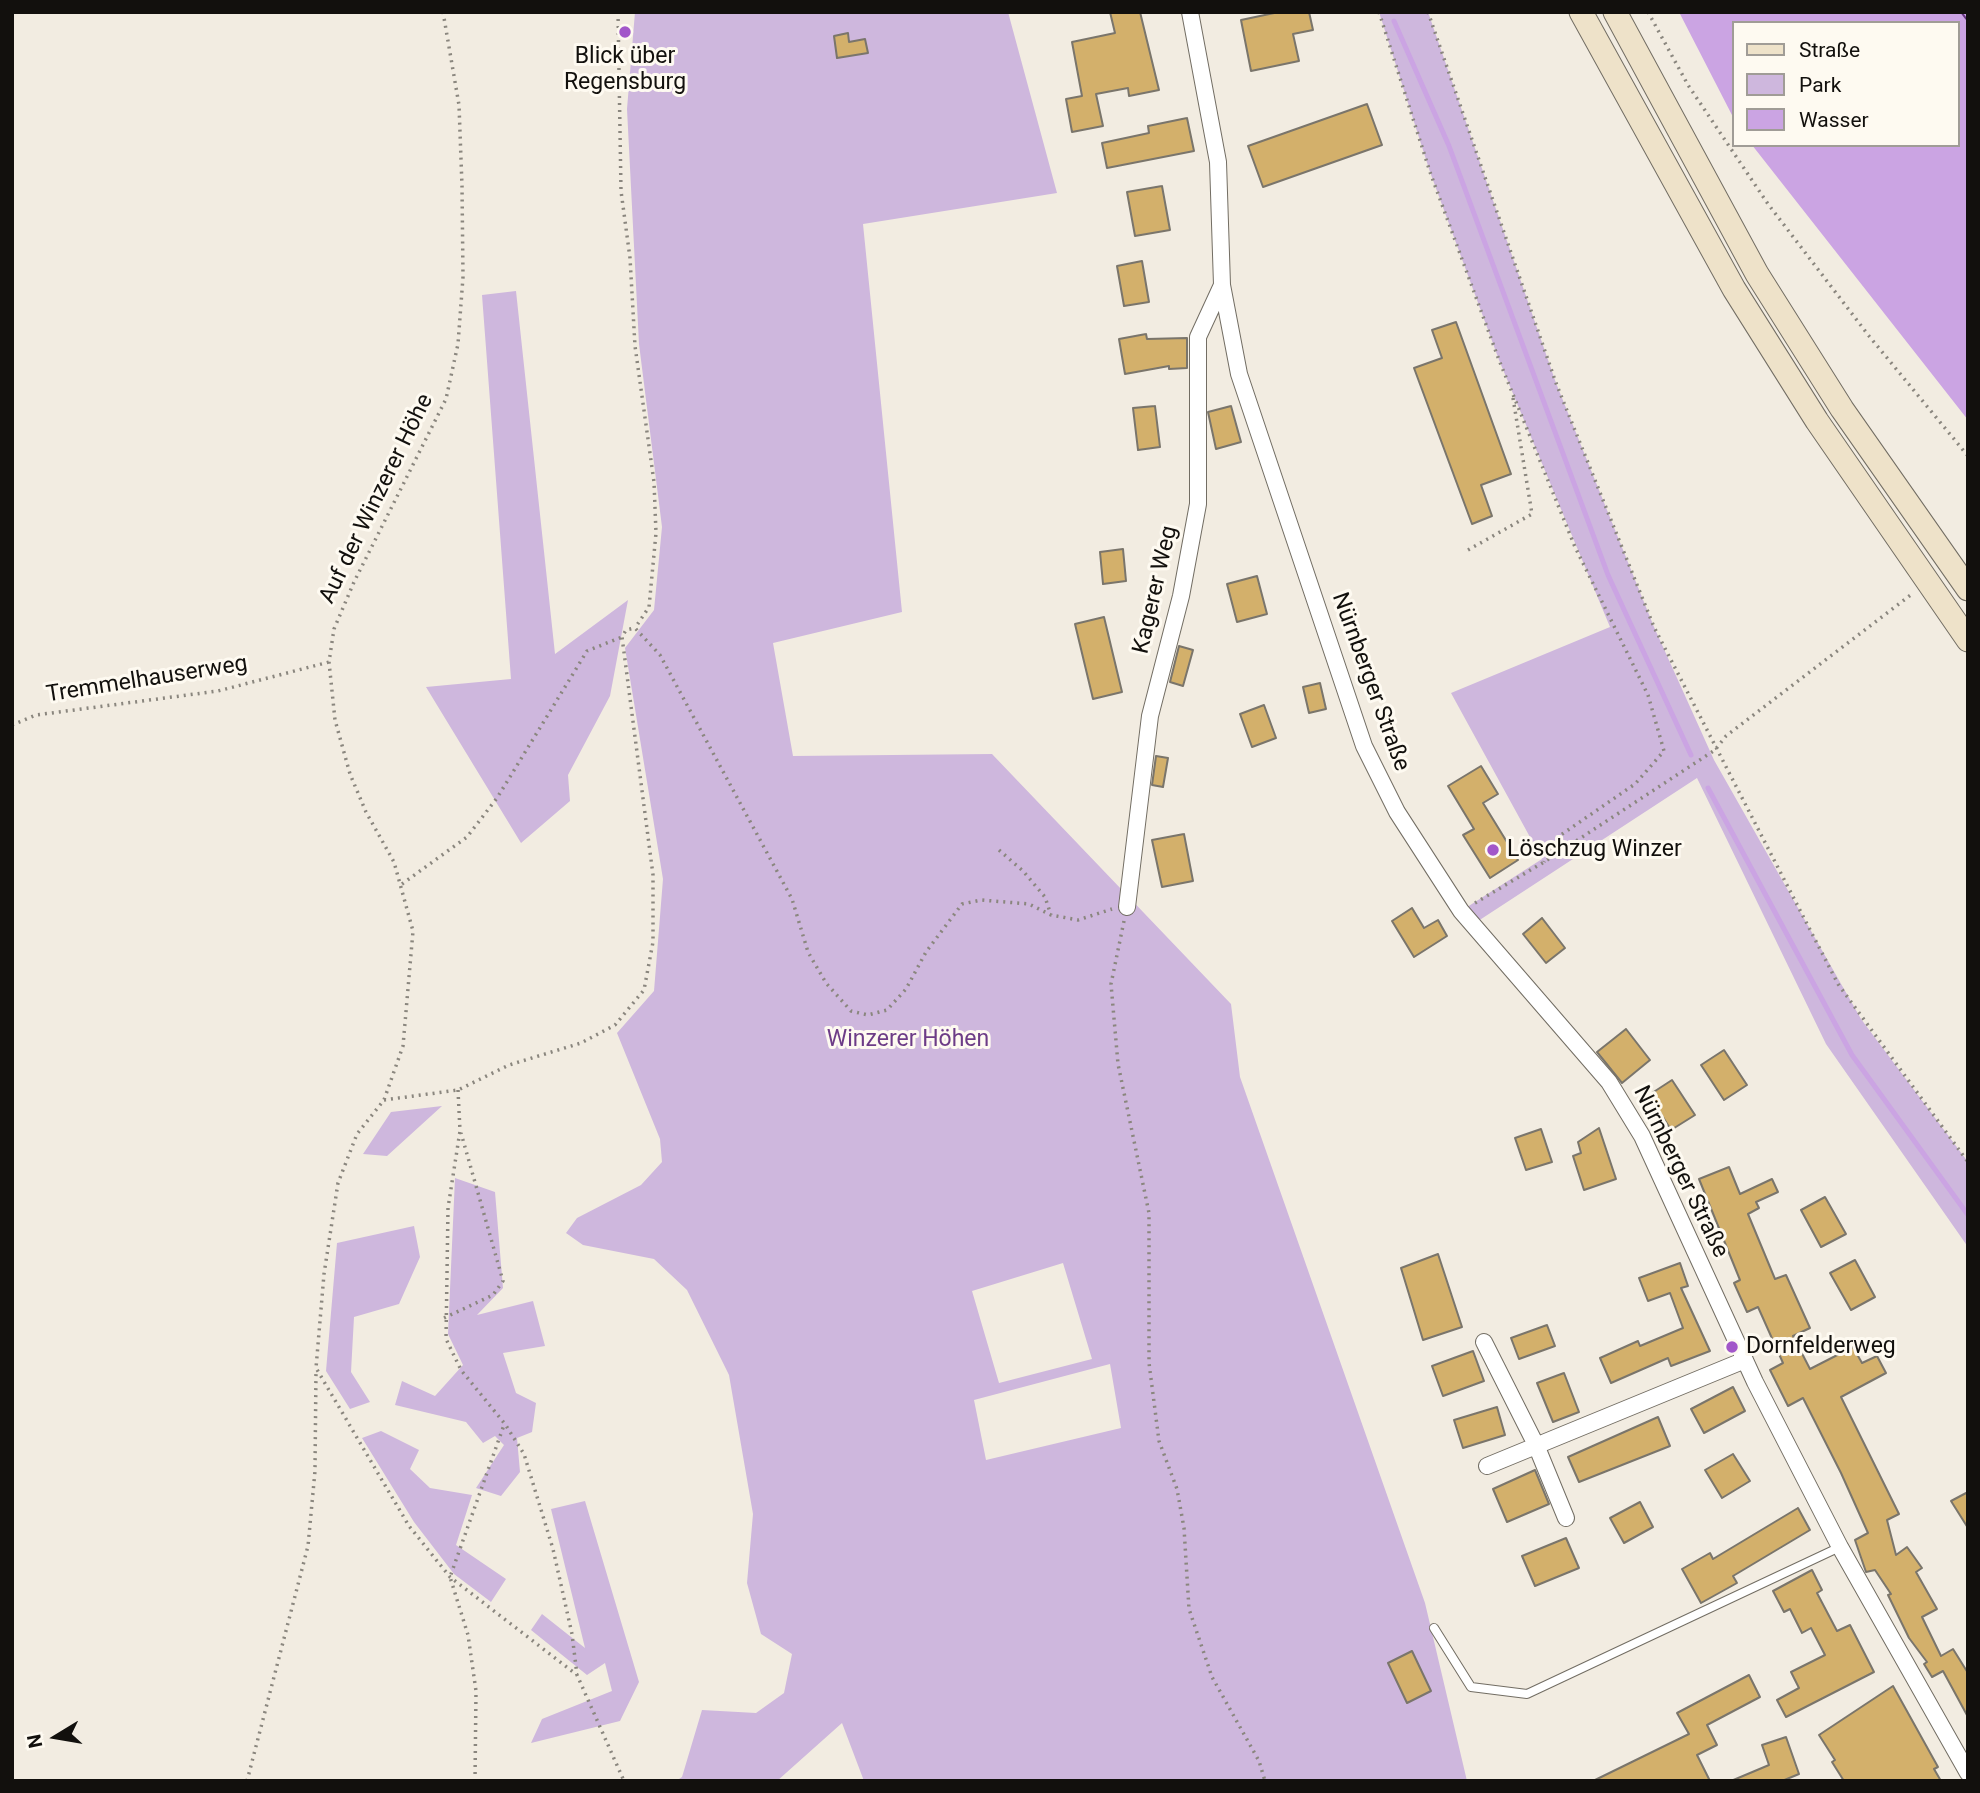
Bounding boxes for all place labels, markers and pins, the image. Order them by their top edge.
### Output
marker: Blick über Regensburg [617,24,633,40]
place label: Blick über Regensburg [564,43,686,97]
place label: Löschzug Winzer [1507,836,1682,864]
marker: Löschzug Winzer [1485,842,1501,858]
place label: Dornfelderweg [1746,1333,1896,1361]
marker: Dornfelderweg [1724,1339,1740,1355]

